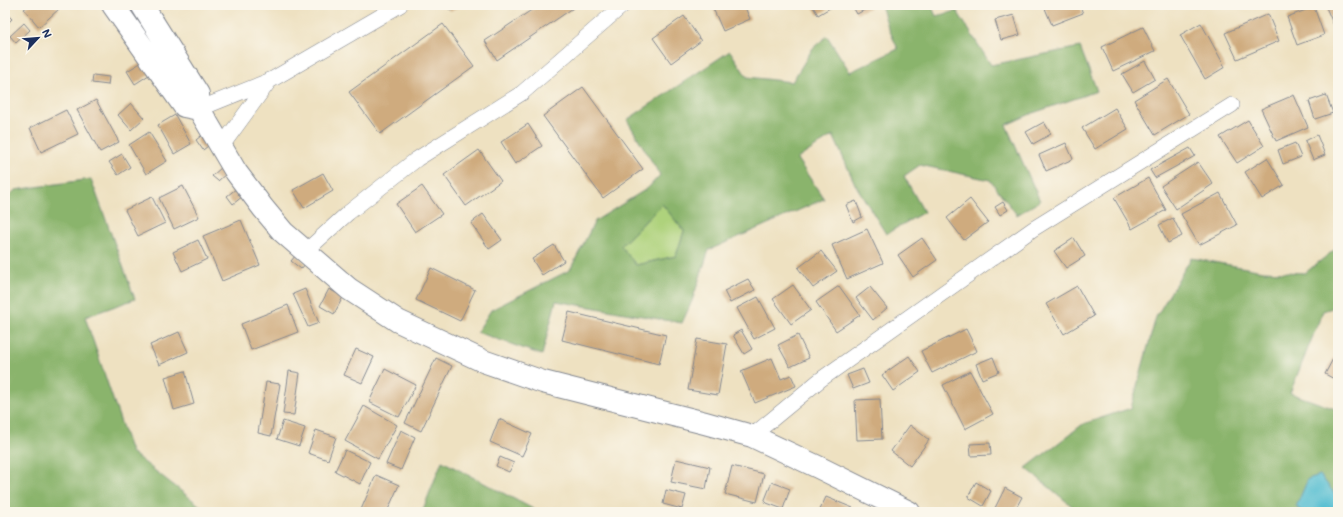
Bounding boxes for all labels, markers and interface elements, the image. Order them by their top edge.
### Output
north arrow [18,18,58,58]
text: N [39,26,56,40]

